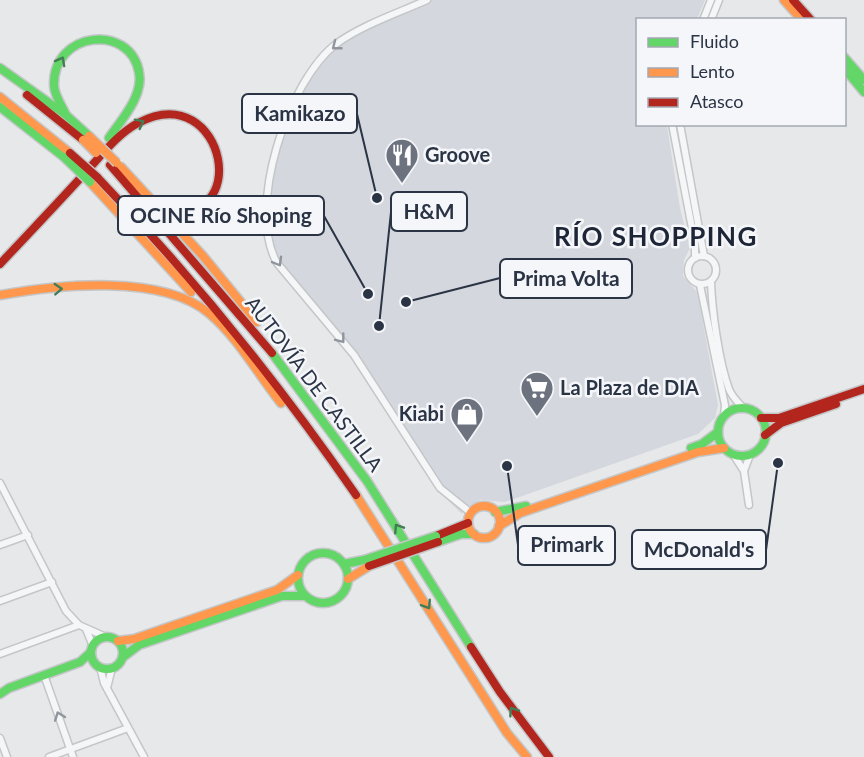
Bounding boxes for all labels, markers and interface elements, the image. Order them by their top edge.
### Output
legend [636,18,846,126]
text: Fluido [690,30,739,52]
one-way arrow [332,39,343,50]
one-way arrow [54,57,65,67]
text: Lento [690,60,735,82]
text: Atasco [690,90,743,112]
callout: Kamikazo [242,94,357,133]
text: Kamikazo [254,100,346,125]
one-way arrow [134,119,144,130]
restaurant icon: Groove [384,137,420,184]
place label: Groove [425,142,490,166]
callout: H&M [391,192,467,231]
callout: OCINE Río Shoping [118,196,324,235]
text: H&M [403,198,455,223]
text: OCINE Río Shoping [130,202,312,227]
district label: RÍO SHOPPING [554,220,758,252]
one-way arrow [270,256,282,266]
callout: Prima Volta [500,259,632,298]
text: Prima Volta [512,265,620,290]
one-way arrow [54,283,63,296]
street label: AUTOVÍA DE CASTILLA [241,291,389,476]
one-way arrow [334,332,345,343]
supermarket icon: La Plaza de DIA [519,370,555,417]
place label: La Plaza de DIA [560,375,699,399]
shop icon: Kiabi [449,396,485,443]
place label: Kiabi [399,401,444,425]
one-way arrow [394,524,405,535]
callout: Primark [518,526,615,565]
callout: McDonald's [632,530,766,569]
text: Primark [530,531,604,556]
text: McDonald's [644,536,754,561]
one-way arrow [419,599,431,609]
one-way arrow [509,707,520,718]
one-way arrow [53,711,66,722]

